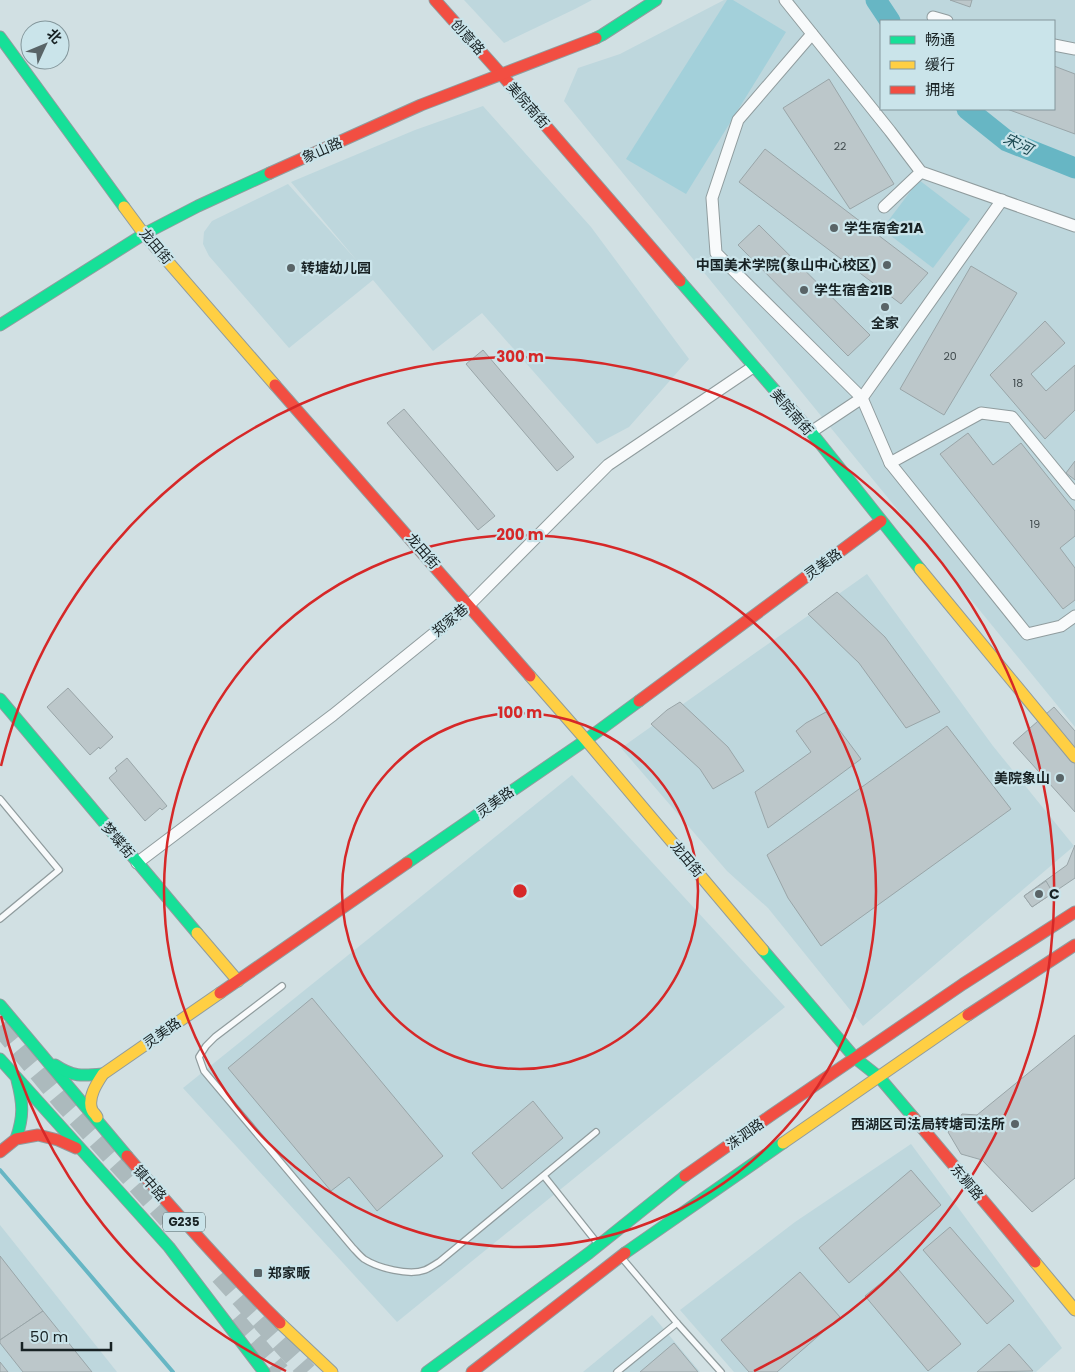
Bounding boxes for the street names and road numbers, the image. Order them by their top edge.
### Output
street label: 创意路 [447,15,489,59]
street label: 美院南街 [502,77,554,133]
street label: 象山路 [299,132,345,168]
street label: 龙田街 [135,223,177,269]
street label: 美院南街 [766,384,818,440]
street label: 龙田街 [402,529,444,573]
street label: 灵美路 [800,544,846,584]
street label: 郑家巷 [427,599,473,641]
street label: 灵美路 [472,782,518,822]
street label: 梦蝶街 [97,817,139,863]
street label: 龙田街 [666,836,708,882]
street label: 灵美路 [139,1013,185,1053]
street label: 洙泗路 [722,1114,768,1154]
street label: 东狮路 [946,1159,988,1205]
street label: 镇中路 [129,1161,171,1205]
road number: G235 [163,1212,205,1232]

